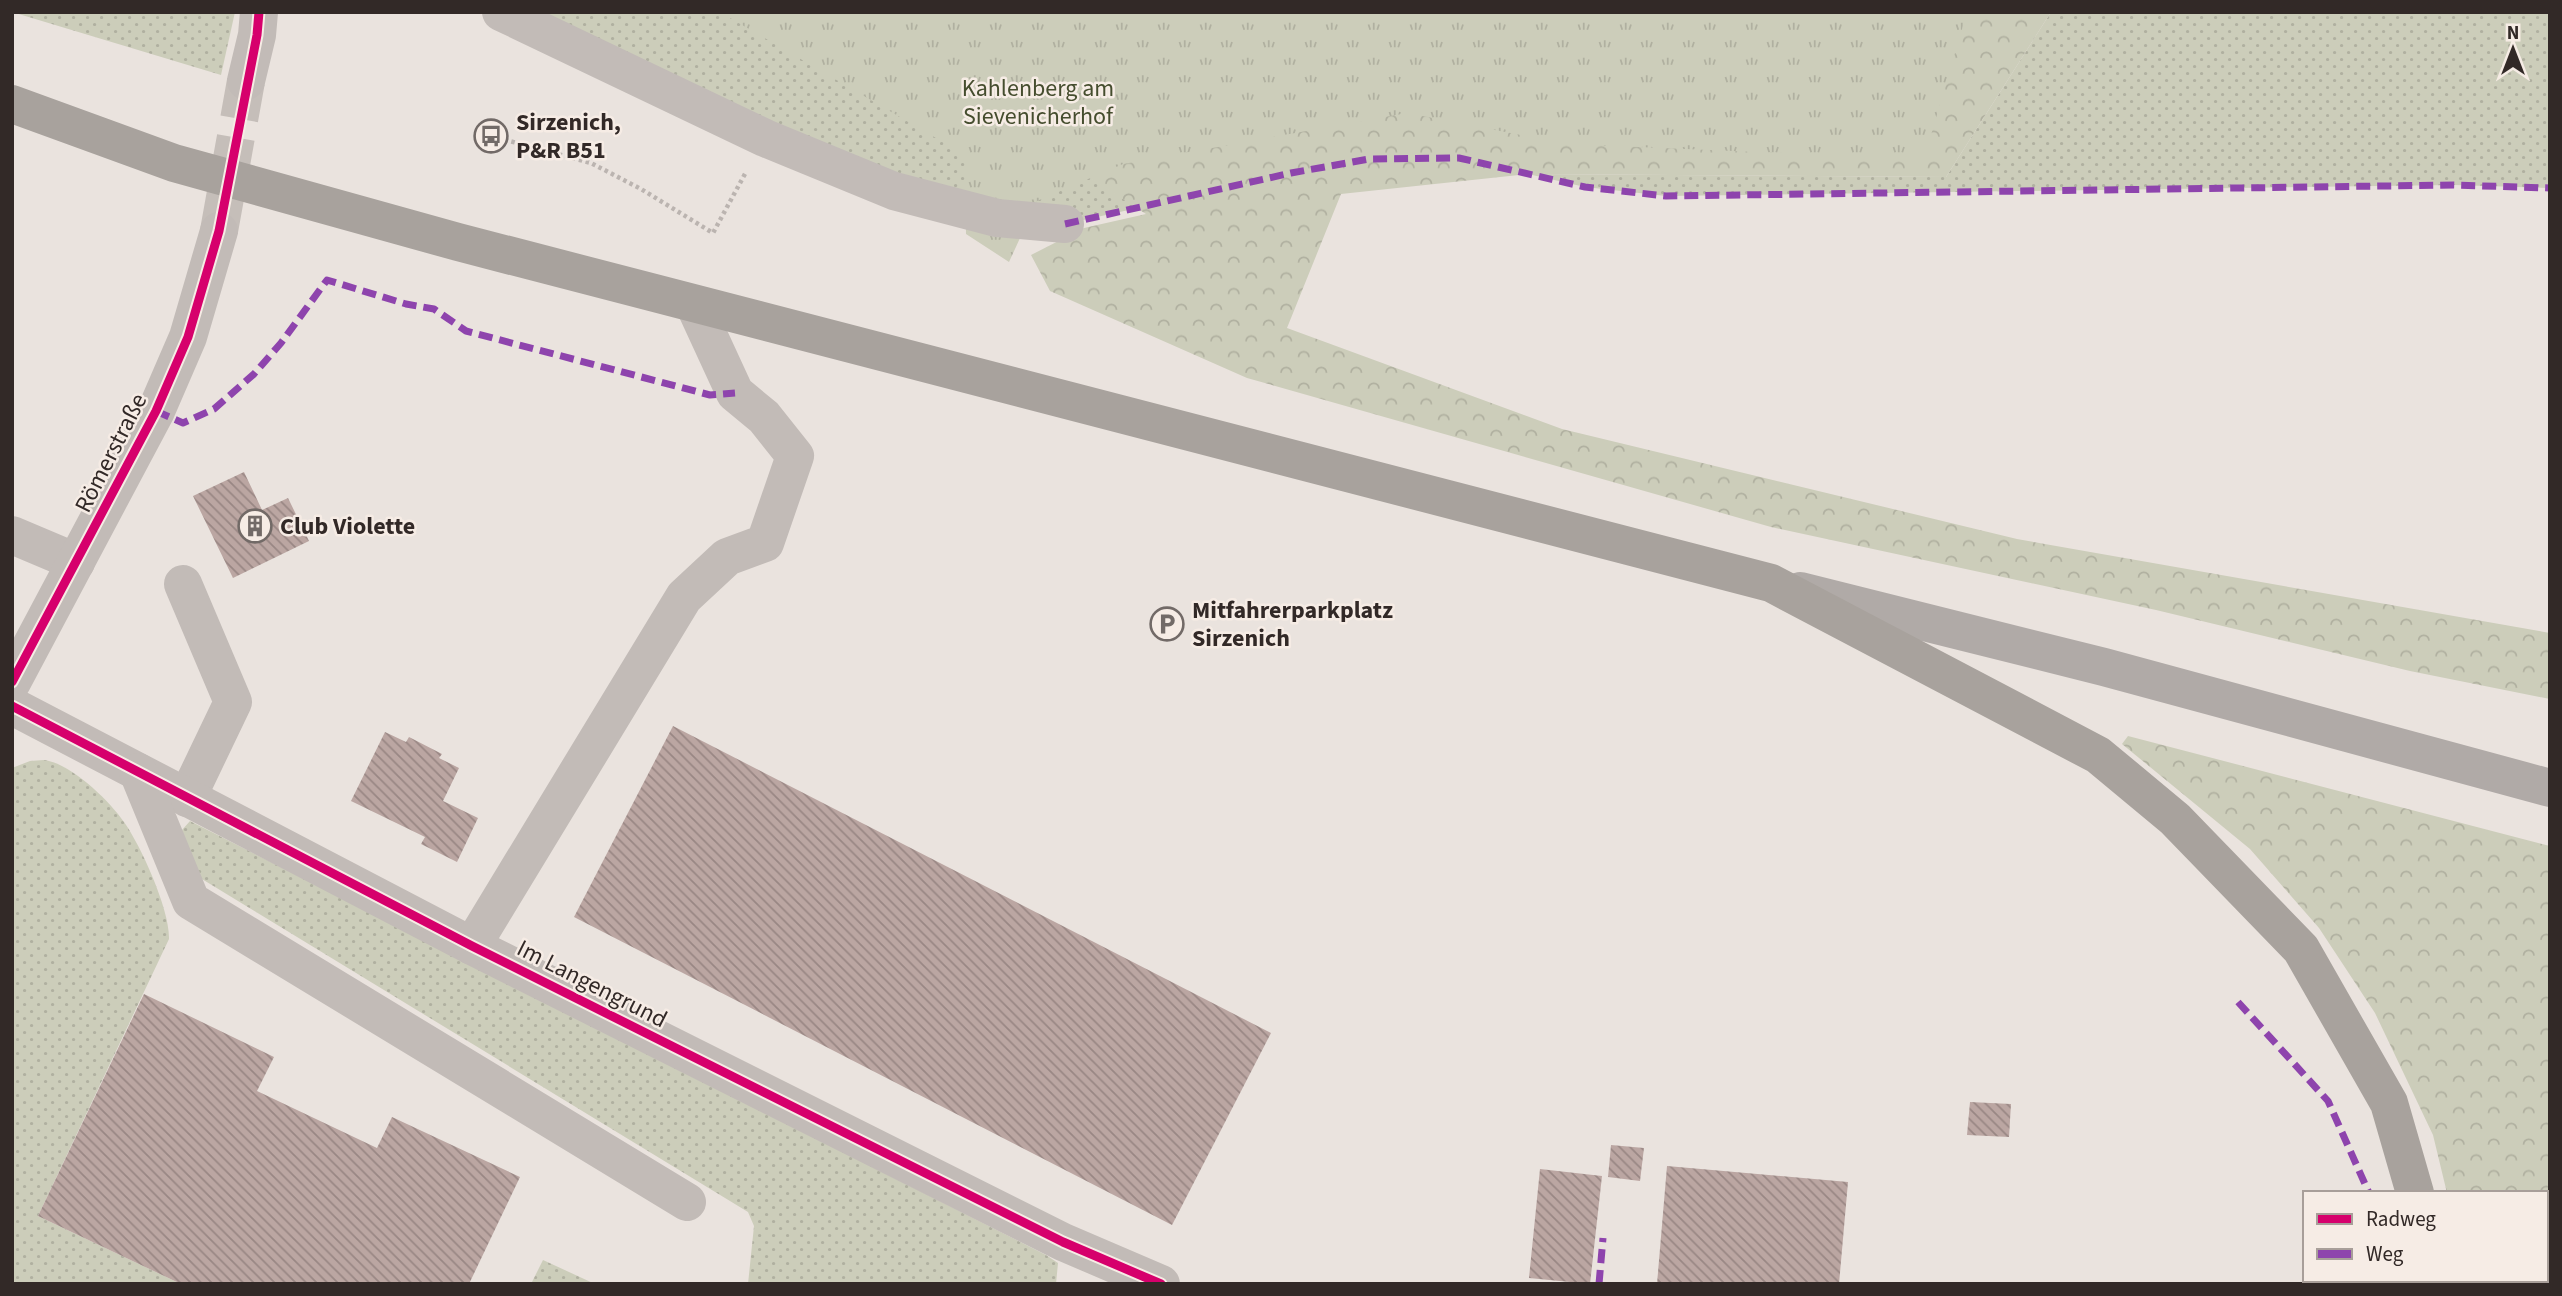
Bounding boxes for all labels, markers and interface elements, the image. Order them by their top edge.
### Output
north arrow [2478,14,2548,84]
text: N [2507,20,2519,47]
park label: Kahlenberg am Sievenicherhof [962,71,1114,134]
place label: Sirzenich, P&R B51 [516,105,621,168]
bus stop icon: Sirzenich, P&R B51 [472,117,510,155]
street label: Römerstraße [66,387,156,519]
building icon: Club Violette [236,507,274,545]
place label: Club Violette [280,509,415,544]
place label: Mitfahrerparkplatz Sirzenich [1192,593,1393,656]
parking icon: Mitfahrerparkplatz Sirzenich [1148,605,1186,643]
street label: Im Langengrund [511,931,673,1037]
legend [2303,1191,2548,1282]
text: Radweg [2366,1204,2436,1234]
text: Weg [2366,1239,2404,1269]

